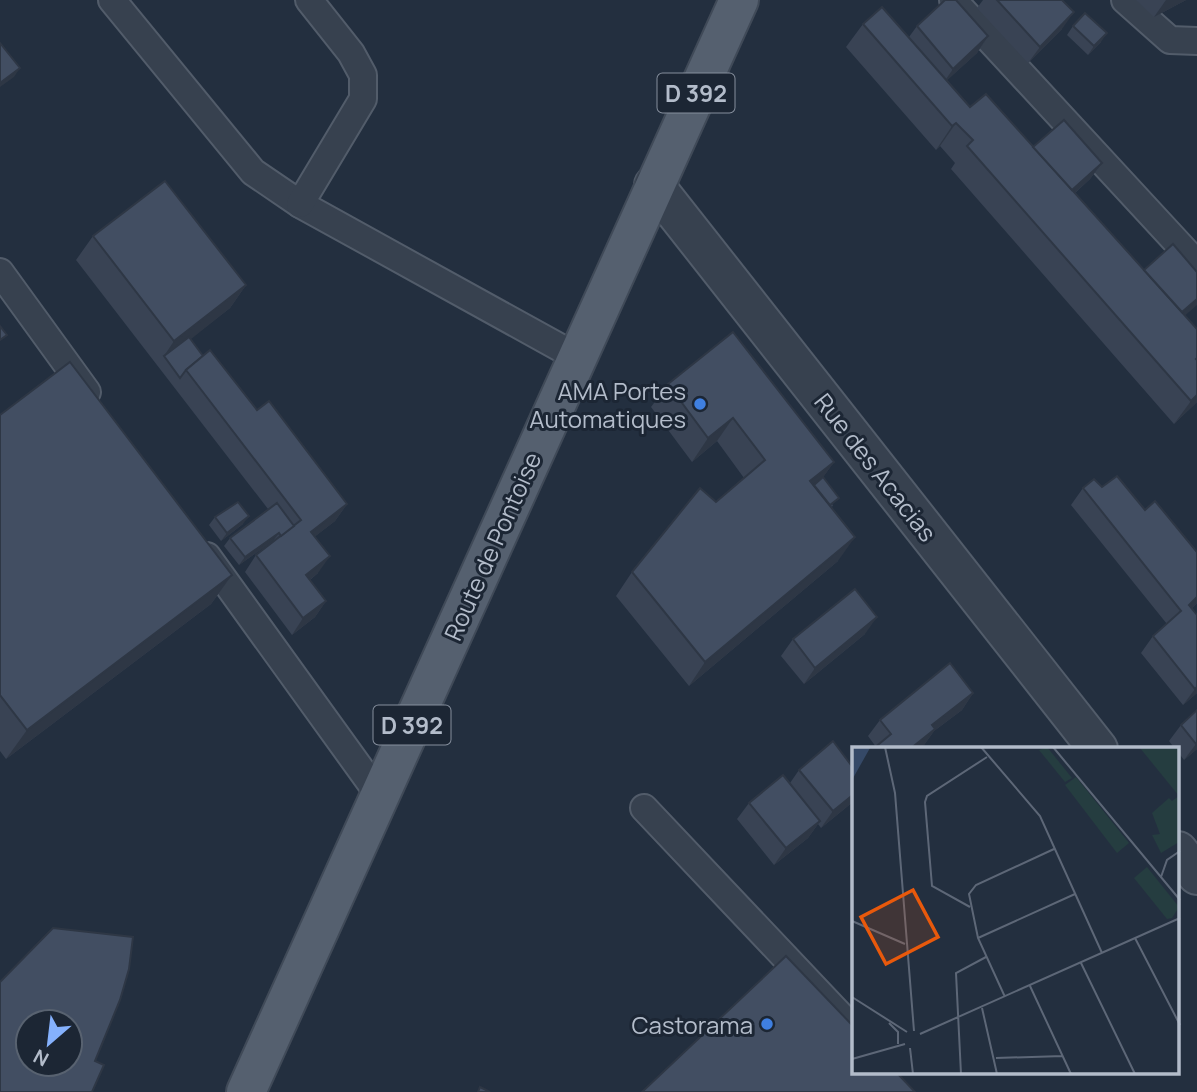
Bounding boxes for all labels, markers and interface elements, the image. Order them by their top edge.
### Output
road number: D 392 [658,74,734,113]
place label: AMA Portes Automatiques [529,374,686,435]
street label: Rue des Acacias [808,386,944,548]
marker: AMA Portes Automatiques [692,396,708,412]
street label: Route de Pontoise [436,447,548,645]
road number: D 392 [374,706,450,744]
inset map [852,747,1180,1074]
north arrow [14,1008,84,1078]
place label: Castorama [631,1008,753,1041]
marker: Castorama [759,1016,775,1032]
text: N [29,1043,53,1073]

